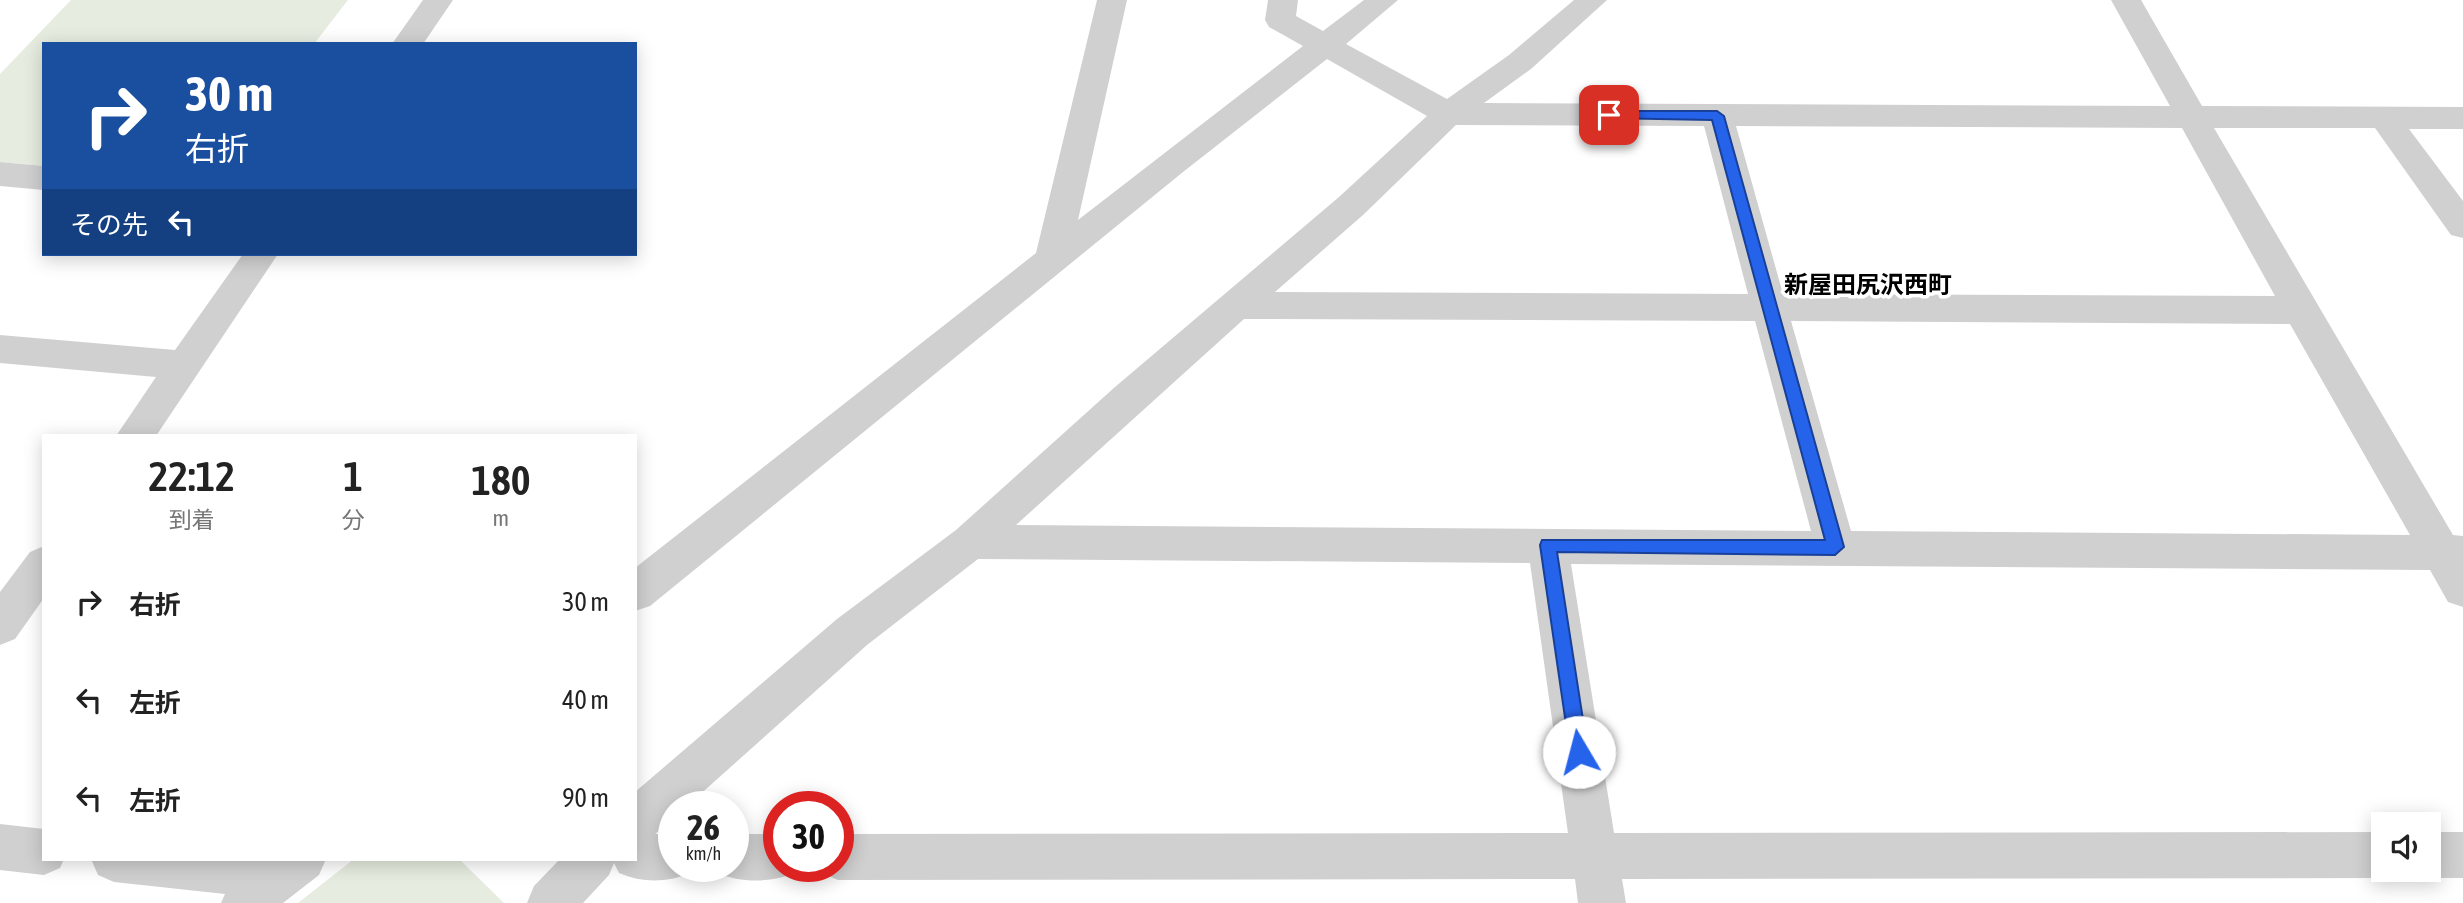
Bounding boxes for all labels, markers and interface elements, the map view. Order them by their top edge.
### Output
text: 30 m [185,65,273,121]
icon: right [70,70,161,161]
pin [1579,85,1639,145]
icon: arrive [1590,96,1628,134]
text: 右折 [185,130,249,167]
icon: left [162,203,200,241]
text: その先 [70,210,148,240]
district label: 新屋田尻沢西町 [1784,271,1952,298]
text: 22:12 [149,452,235,500]
text: 1 [343,452,363,500]
text: 180 [471,456,530,504]
text: m [493,505,509,531]
text: 到着 [169,507,215,533]
text: 分 [342,507,365,533]
icon: right [70,583,108,621]
text: 30 m [562,587,609,617]
text: 右折 [129,590,181,620]
icon: left [70,681,108,719]
text: 40 m [562,685,609,715]
text: 左折 [129,688,181,718]
position arrow [1542,715,1616,789]
icon: left [70,779,108,817]
text: 90 m [562,783,609,813]
text: 左折 [129,786,181,816]
speed limit sign: 30 [763,791,854,882]
text: 26 [687,807,720,847]
map controls [2371,812,2441,882]
button: sound [2371,812,2441,882]
text: km/h [686,843,721,864]

